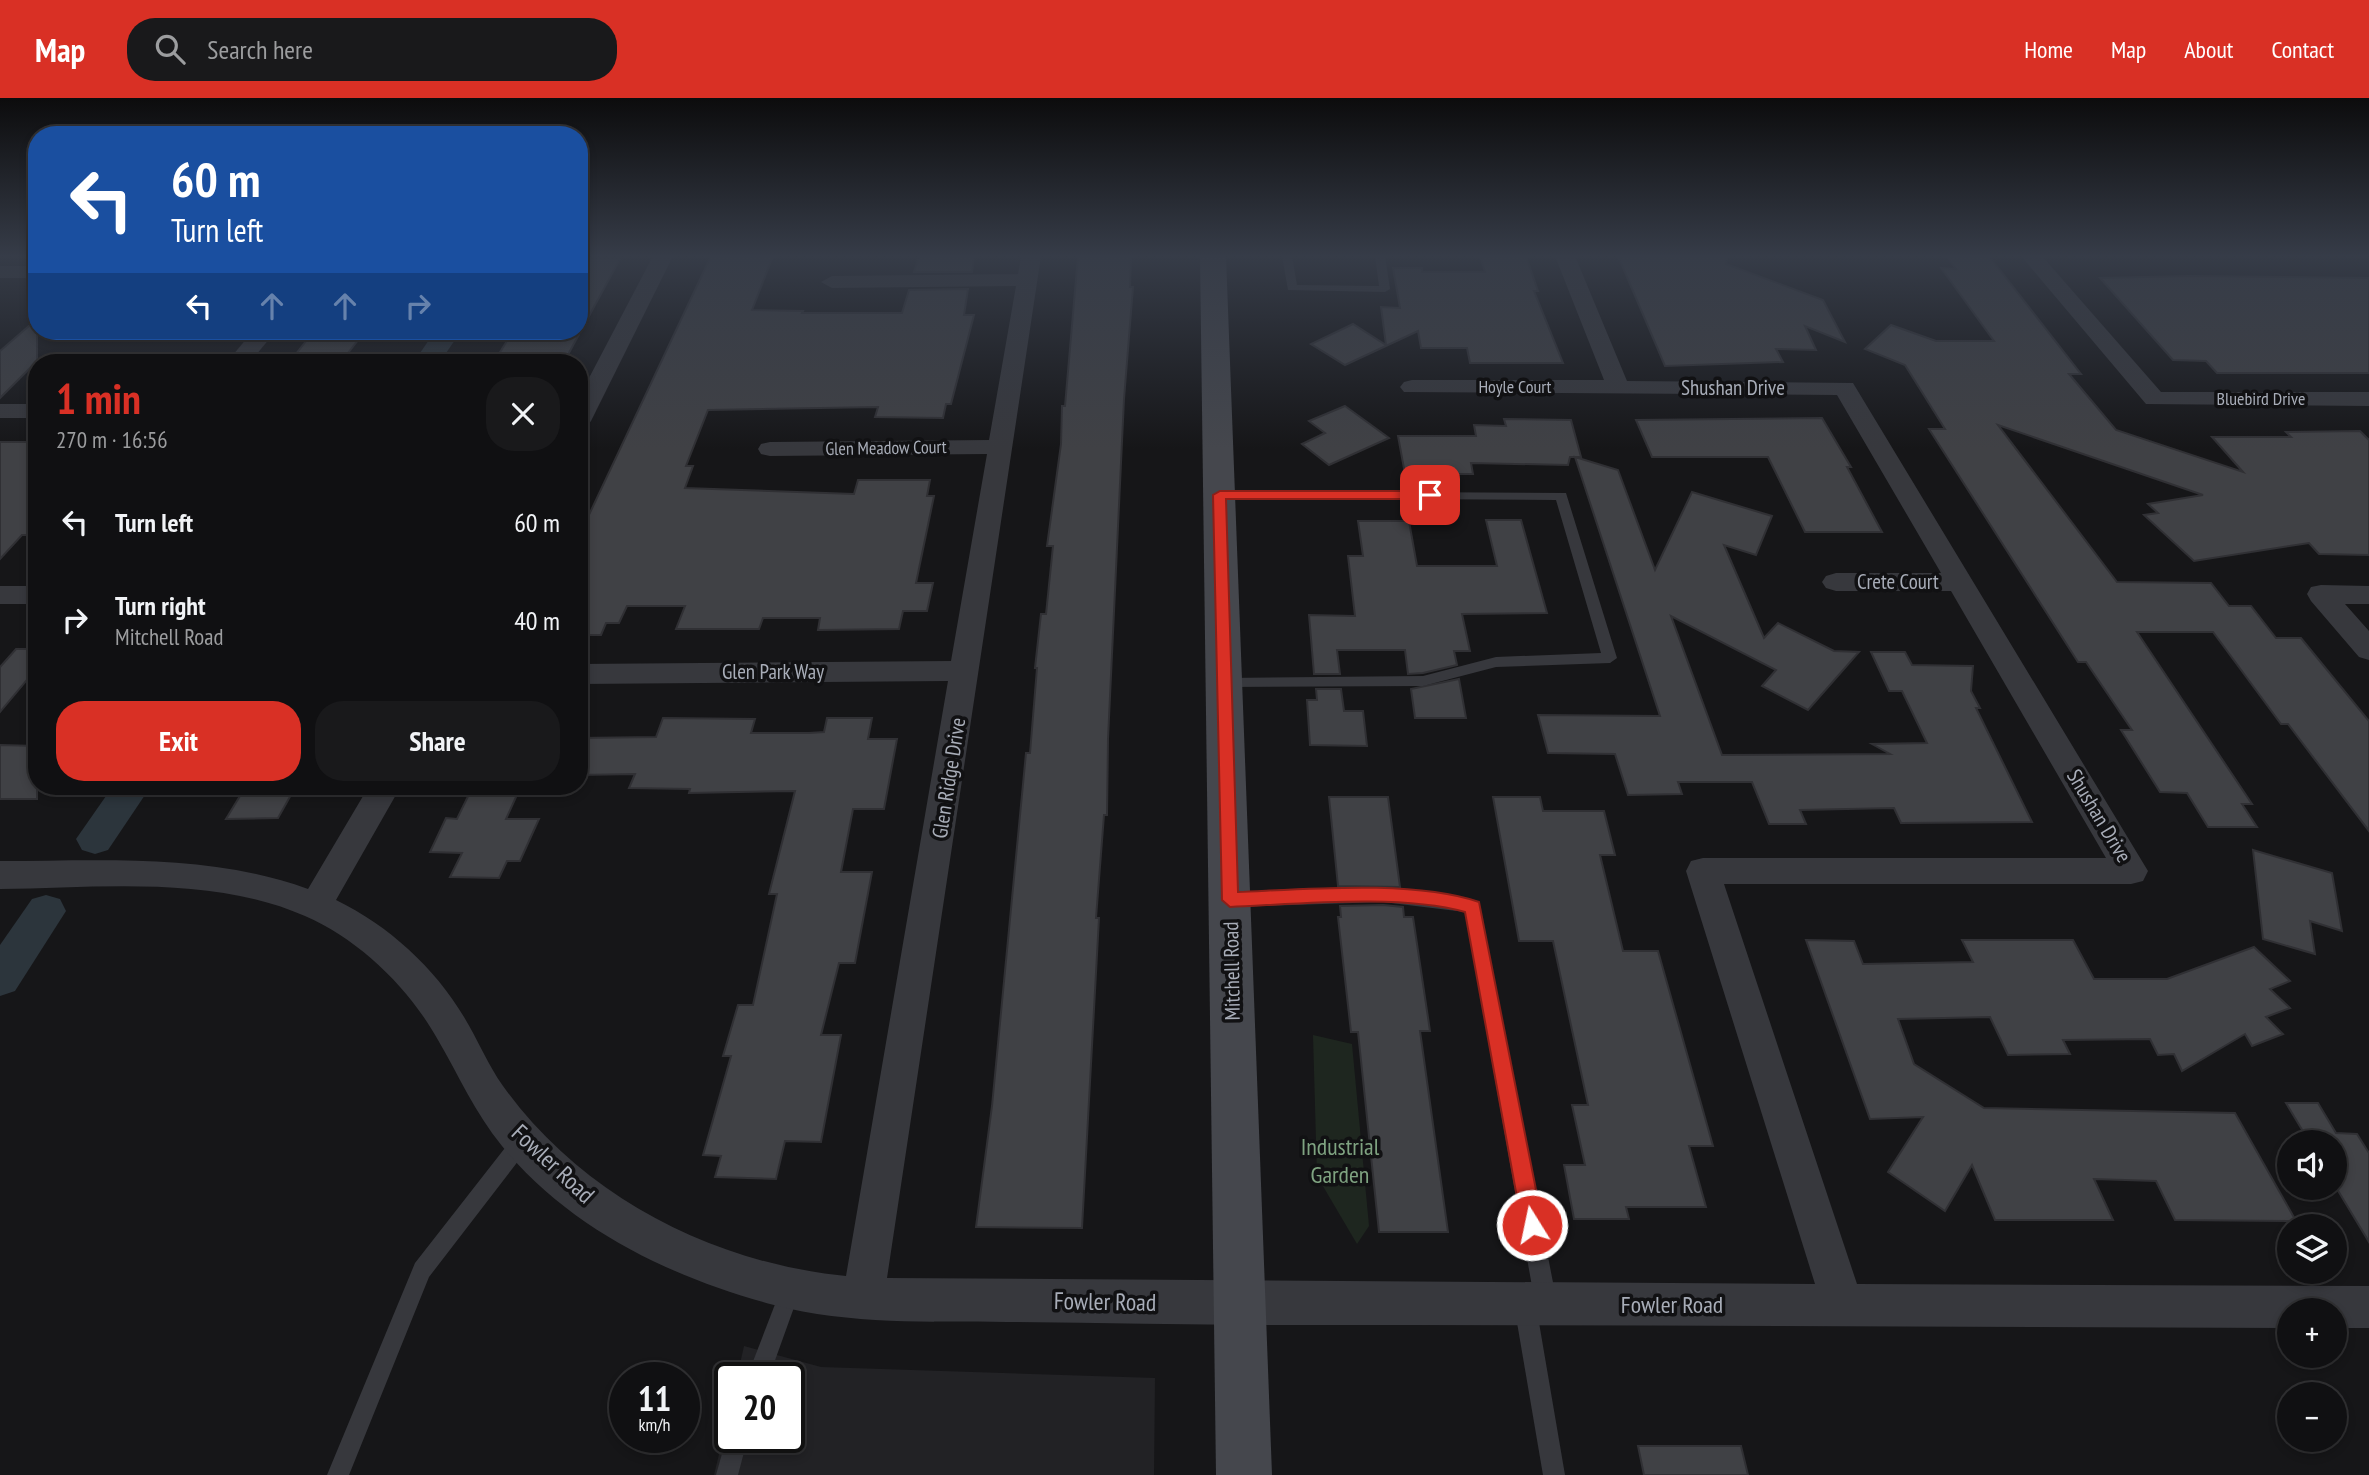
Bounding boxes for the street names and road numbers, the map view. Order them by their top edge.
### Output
street label: Shushan Drive [1681,374,1785,401]
street label: Hoyle Court [1478,375,1552,398]
street label: Bluebird Drive [2217,387,2305,410]
street label: Glen Meadow Court [825,435,947,460]
street label: Crete Court [1857,568,1939,595]
street label: Glen Park Way [722,658,824,685]
street label: Glen Ridge Drive [926,716,971,840]
street label: Shushan Drive [2061,764,2138,867]
street label: Mitchell Road [1217,921,1246,1021]
street label: Fowler Road [505,1117,601,1210]
street label: Fowler Road [1054,1285,1156,1318]
street label: Fowler Road [1621,1289,1723,1320]

